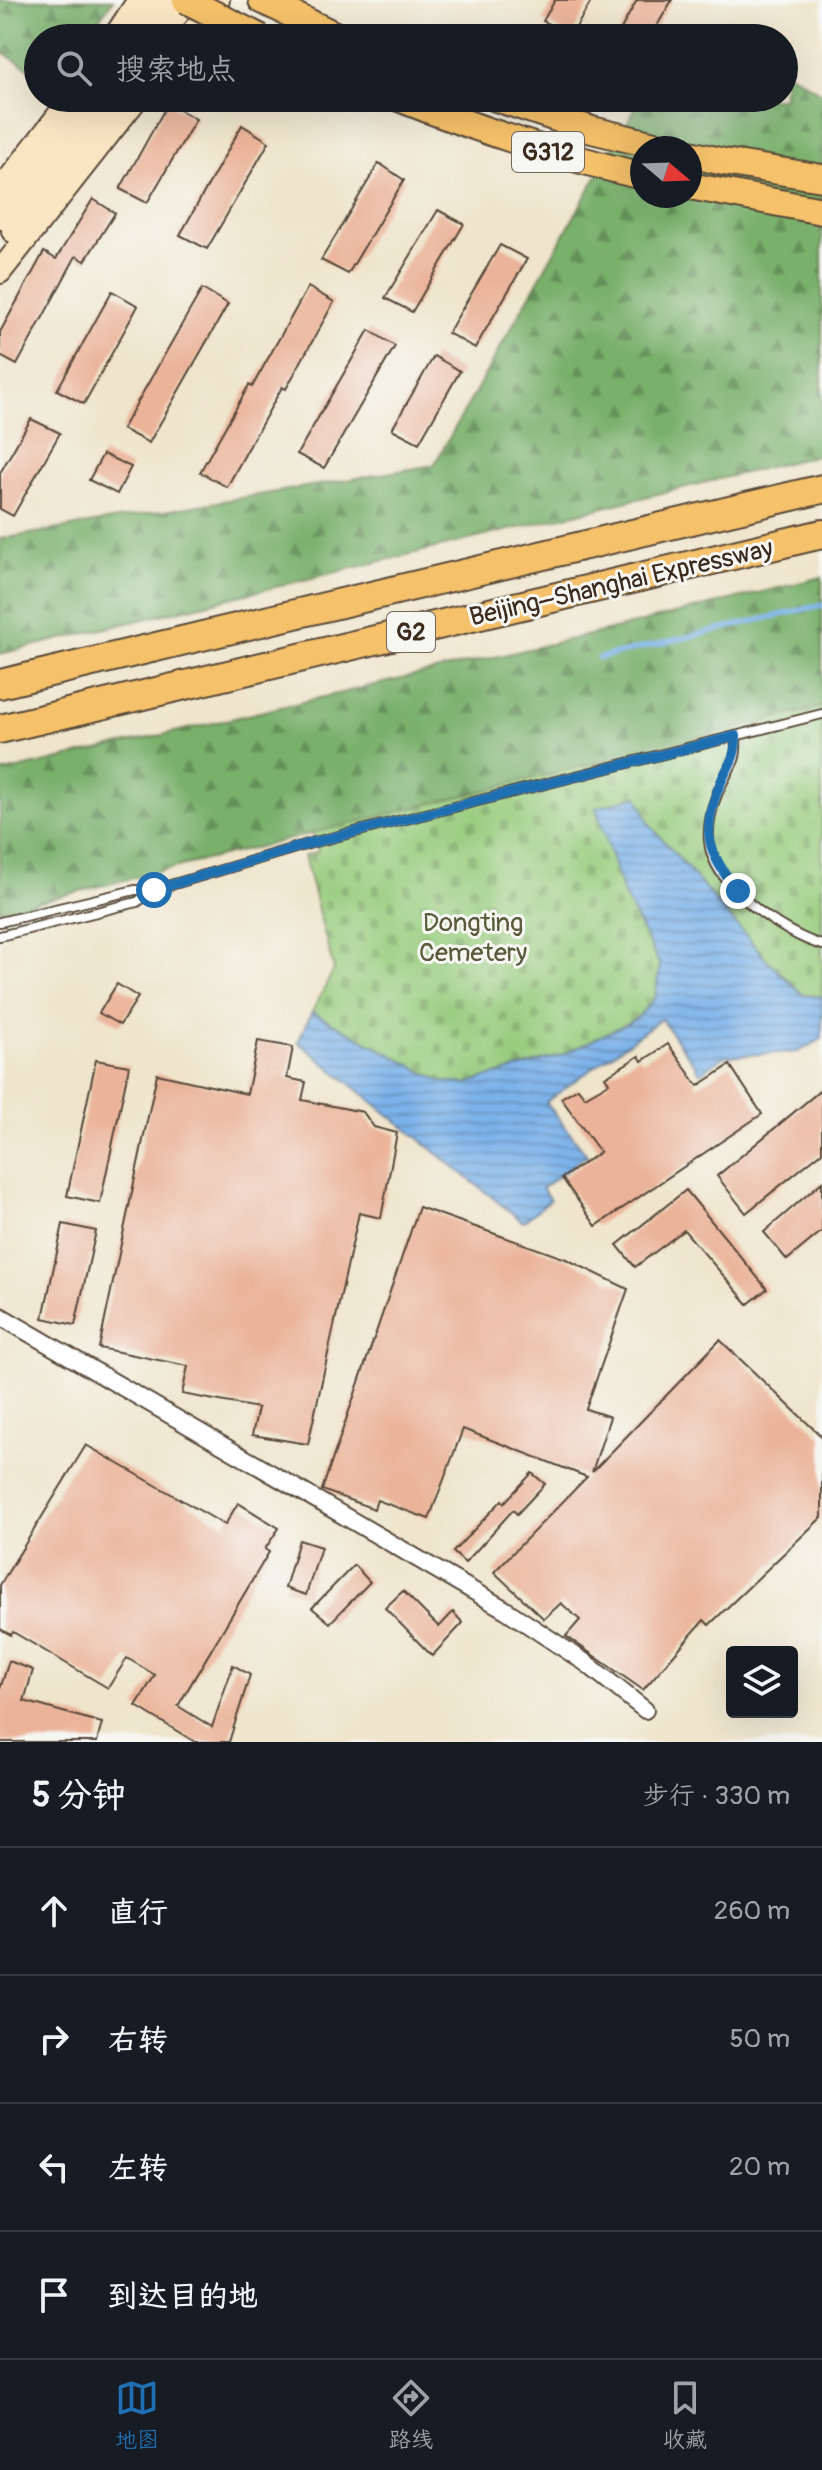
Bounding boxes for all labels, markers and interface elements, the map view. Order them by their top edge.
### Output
search box [24,24,798,112]
icon: search [52,46,96,90]
text: 搜索地点 [116,51,236,88]
road number: G312 [512,132,584,172]
north arrow [630,136,702,208]
street label: Beijing–Shanghai Expressway [466,532,776,633]
road number: G2 [387,612,435,652]
route start [136,872,172,908]
route end [720,873,756,909]
park label: Dongting Cemetery [419,907,527,969]
map controls [726,1646,798,1718]
button: layers [726,1646,798,1718]
text: 5 分钟 [32,1774,126,1817]
text: 步行 · 330 m [643,1780,790,1812]
icon: ahead [32,1889,76,1933]
text: 直行 [108,1894,168,1931]
text: 260 m [714,1895,790,1927]
icon: right [32,2017,76,2061]
text: 右转 [108,2022,168,2059]
text: 50 m [729,2023,790,2055]
icon: left [32,2145,76,2189]
text: 左转 [108,2150,168,2187]
text: 20 m [729,2151,790,2183]
icon: arrive [32,2273,76,2317]
text: 到达目的地 [108,2278,258,2315]
tab: 地图 [115,2376,159,2454]
tab: 路线 [389,2376,433,2454]
tab: 收藏 [663,2376,707,2454]

